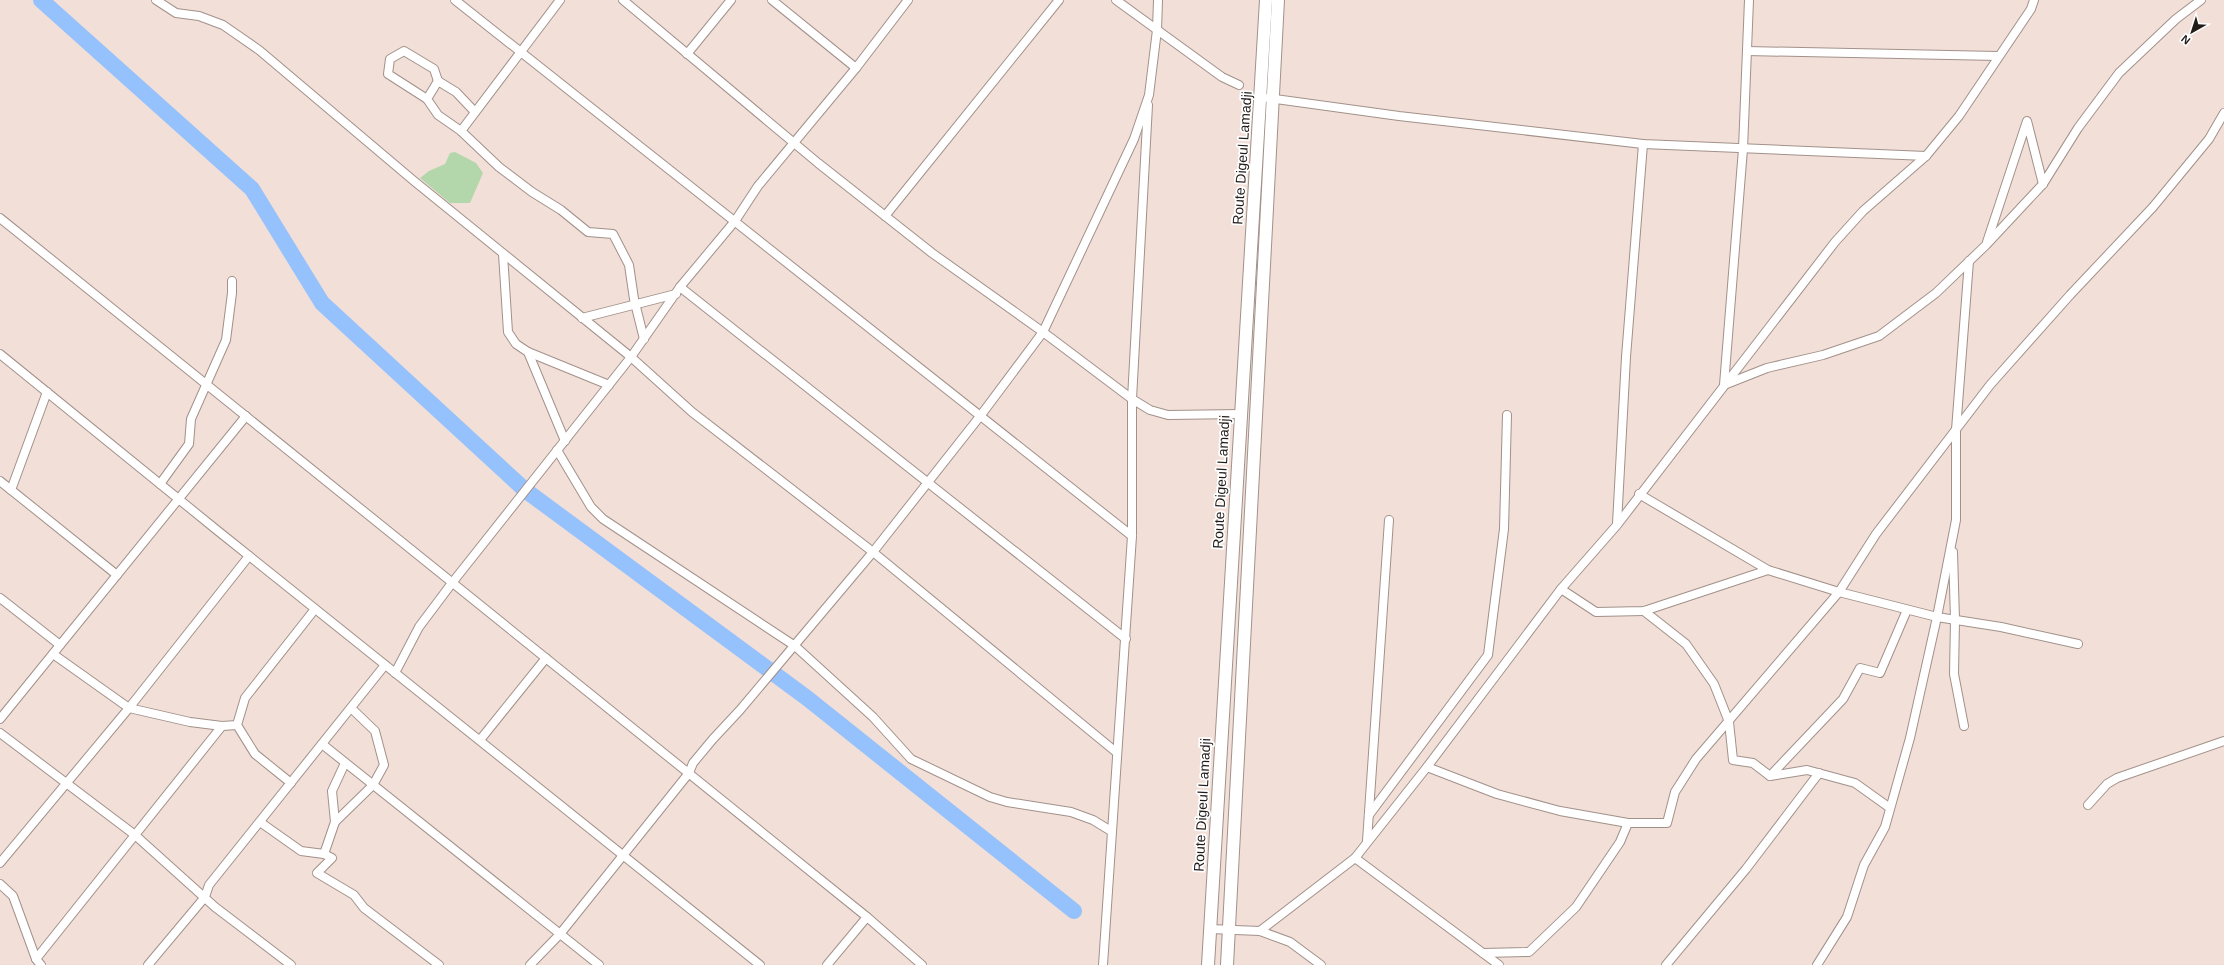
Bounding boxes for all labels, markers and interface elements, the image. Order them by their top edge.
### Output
north arrow [2172,12,2212,52]
text: N [2179,33,2193,47]
street label: Route Digeul Lamadji [1229,91,1255,225]
street label: Route Digeul Lamadji [1210,415,1232,549]
street label: Route Digeul Lamadji [1191,738,1213,872]

